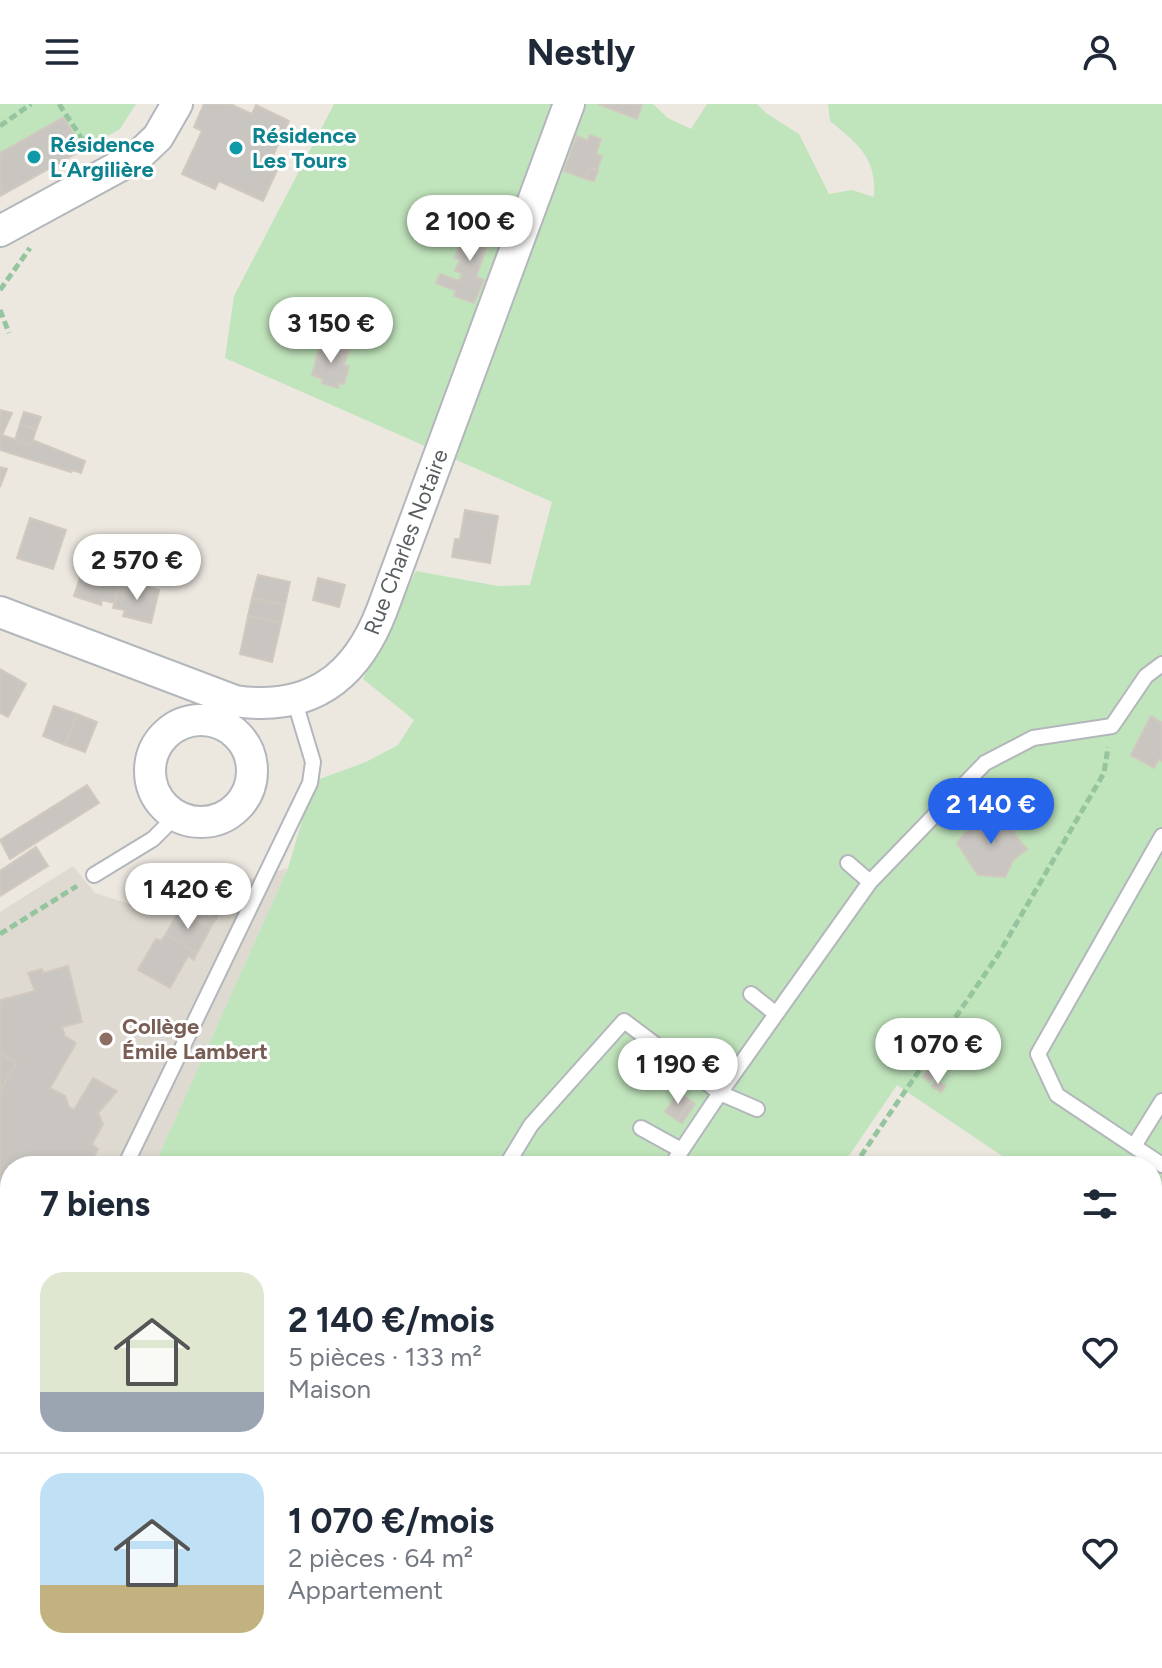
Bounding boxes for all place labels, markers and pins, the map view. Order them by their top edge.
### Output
place label: Résidence Les Tours [252,122,356,174]
place label: Résidence L’Argilière [50,131,154,183]
marker: Résidence Les Tours [227,139,245,157]
marker: Résidence L’Argilière [25,148,43,166]
pin: 2 100 € [396,195,544,263]
pin: 3 150 € [257,297,405,365]
pin: 2 570 € [63,534,211,602]
pin: 2 140 € [917,778,1065,846]
pin: 1 420 € [114,863,262,931]
place label: Collège Émile Lambert [122,1013,268,1065]
pin: 1 070 € [864,1018,1012,1086]
marker: Collège Émile Lambert [97,1030,115,1048]
pin: 1 190 € [604,1038,752,1106]

